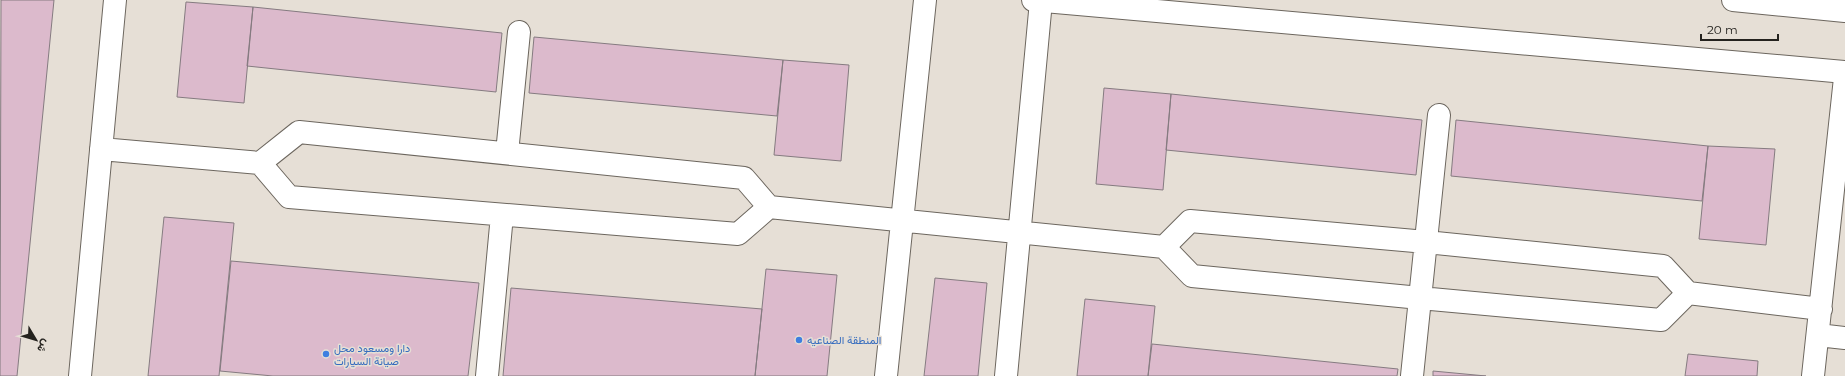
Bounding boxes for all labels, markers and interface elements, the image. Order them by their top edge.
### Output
scale bar [1701,16,1778,42]
text: 20 m [1707,22,1738,37]
north arrow [16,320,56,360]
place label: المنطقة الصناعيه [807,333,881,347]
marker: المنطقة الصناعيه [794,335,804,345]
text: ش [34,337,53,356]
place label: دارا ومسعود محل صيانة السيارات [334,341,410,368]
marker: دارا ومسعود محل صيانة السيارات [321,349,331,359]

